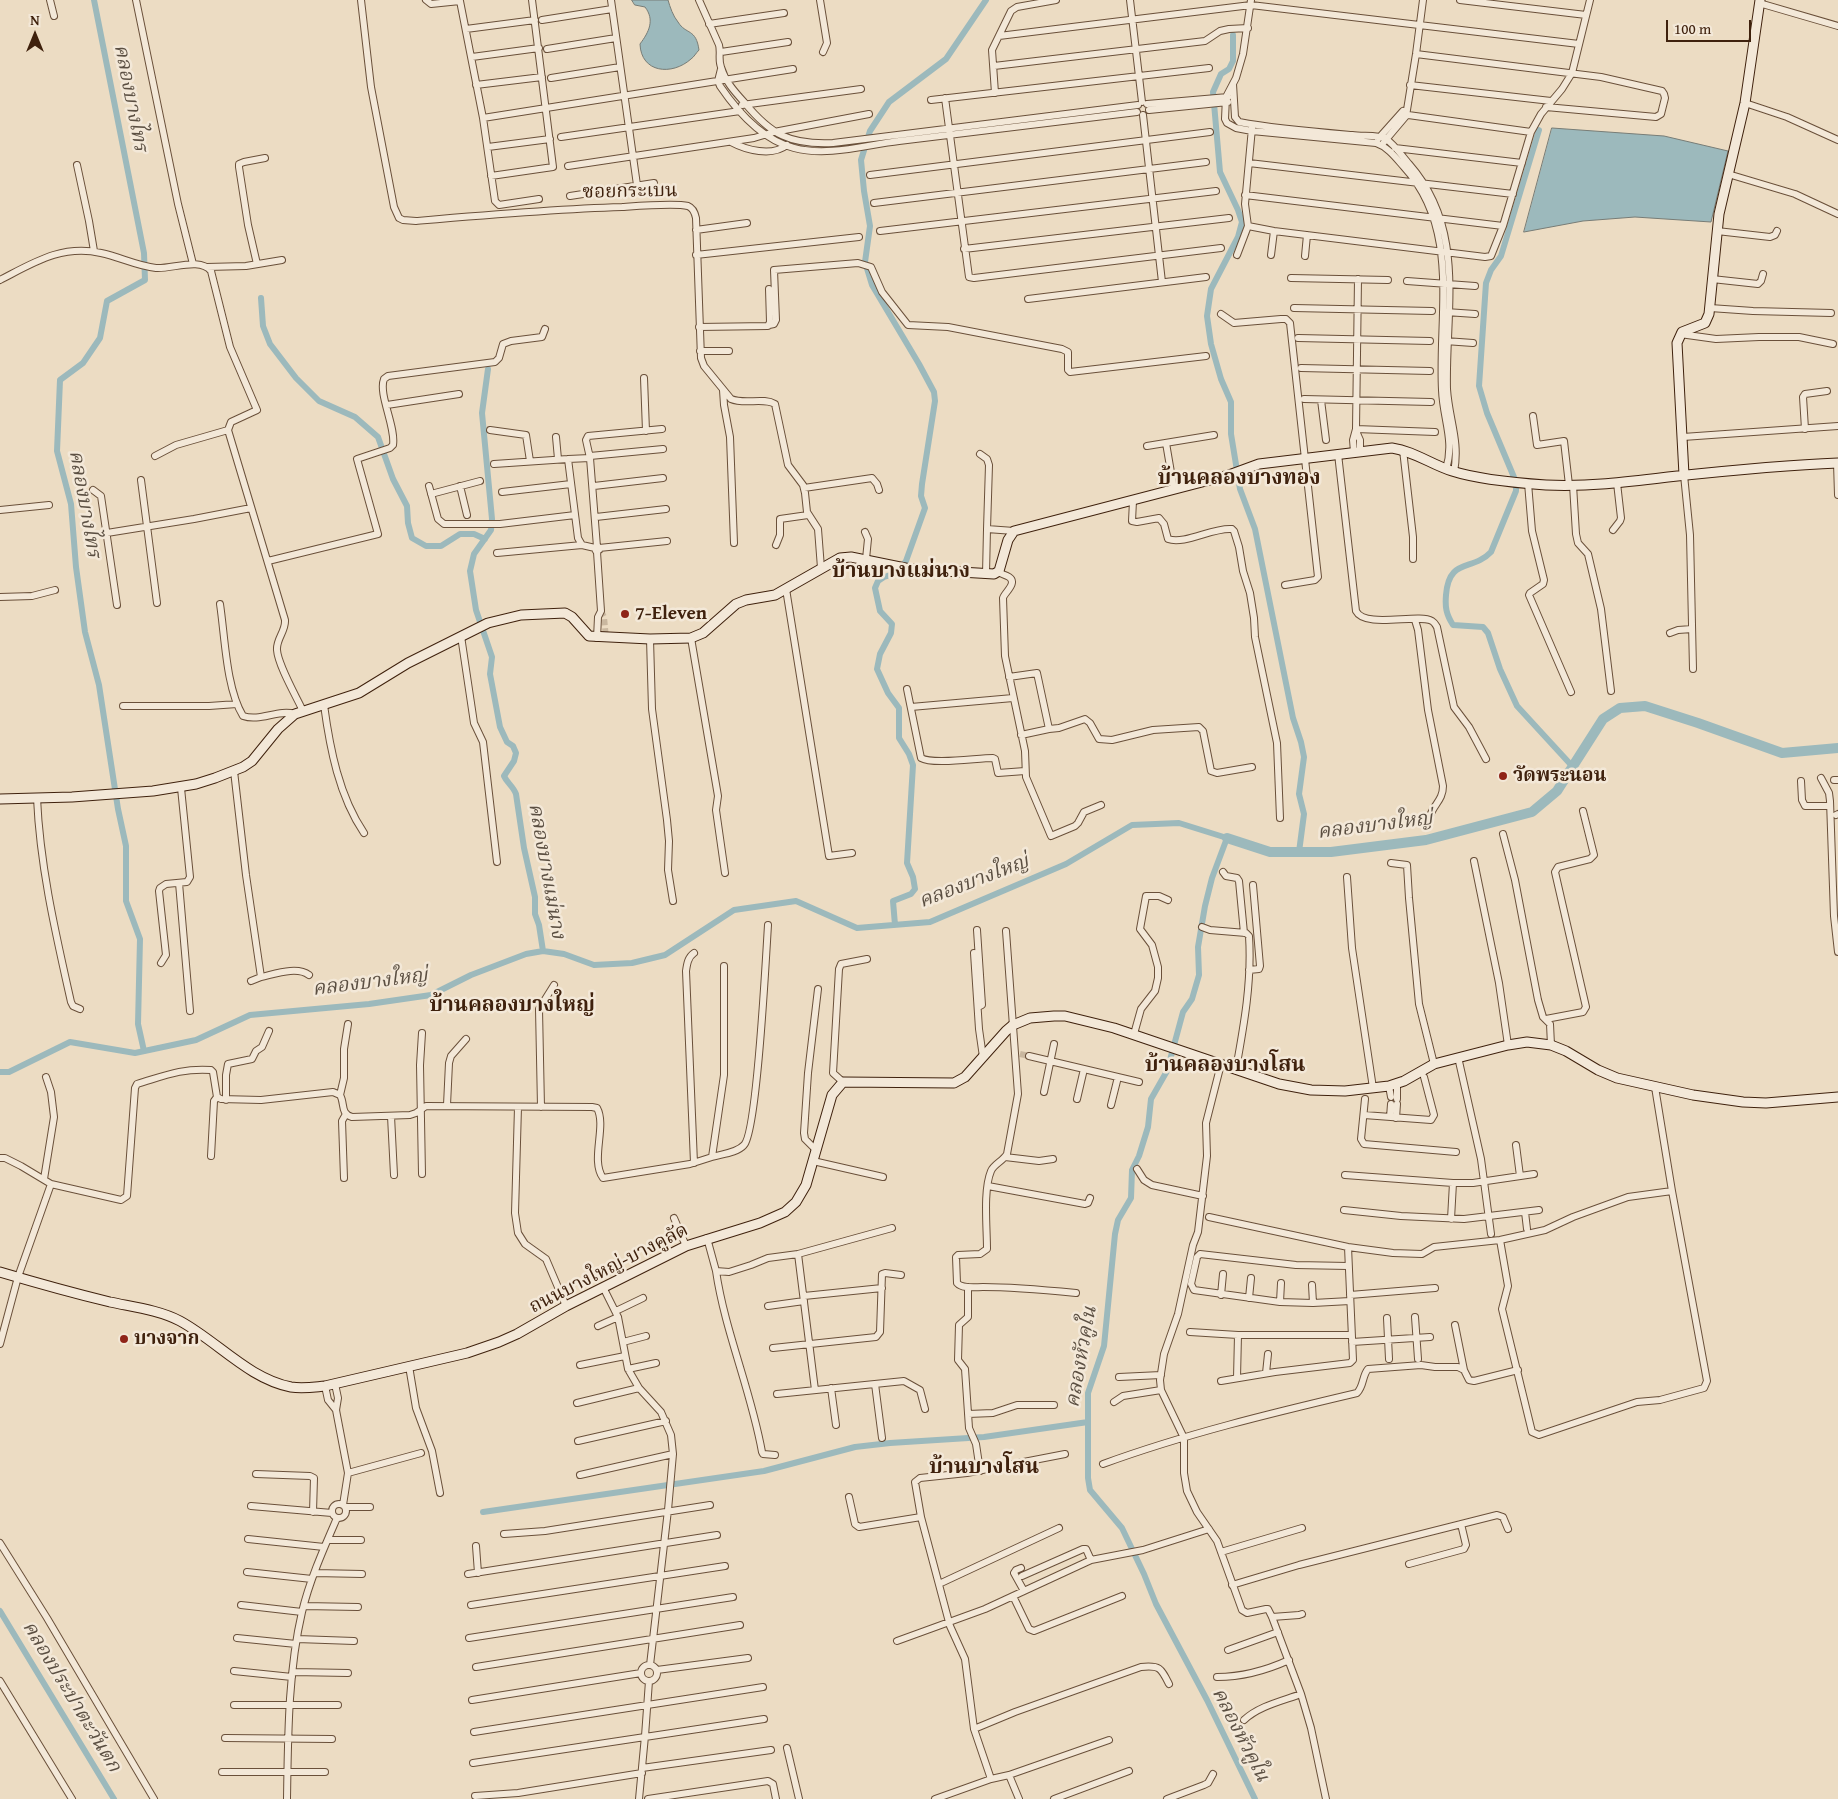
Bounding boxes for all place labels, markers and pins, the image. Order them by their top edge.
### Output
place label: 7-Eleven [635,603,707,625]
marker: 7-Eleven [619,608,631,620]
place label: วัดพระนอน [1513,765,1606,787]
marker: วัดพระนอน [1497,770,1509,782]
place label: บางจาก [134,1328,200,1350]
marker: บางจาก [118,1333,130,1345]

